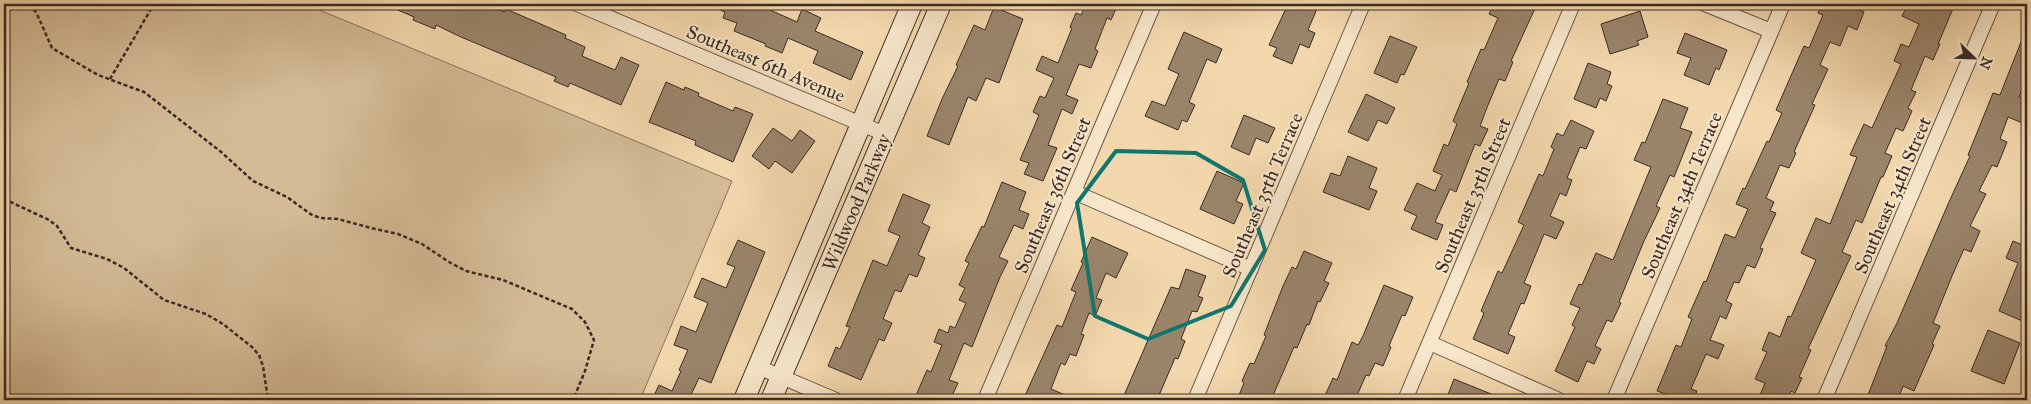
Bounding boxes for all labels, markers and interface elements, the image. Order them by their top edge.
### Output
street label: Southeast 6th Avenue [683,20,849,107]
north arrow [1948,32,1998,82]
text: N [1975,54,1996,72]
street label: Southeast 34th Terrace [1636,108,1727,282]
street label: Southeast 35th Terrace [1217,109,1308,281]
street label: Southeast 36th Street [1009,113,1096,277]
street label: Southeast 34th Street [1849,113,1936,277]
street label: Southeast 35th Street [1429,114,1516,276]
street label: Wildwood Parkway [817,129,896,274]

